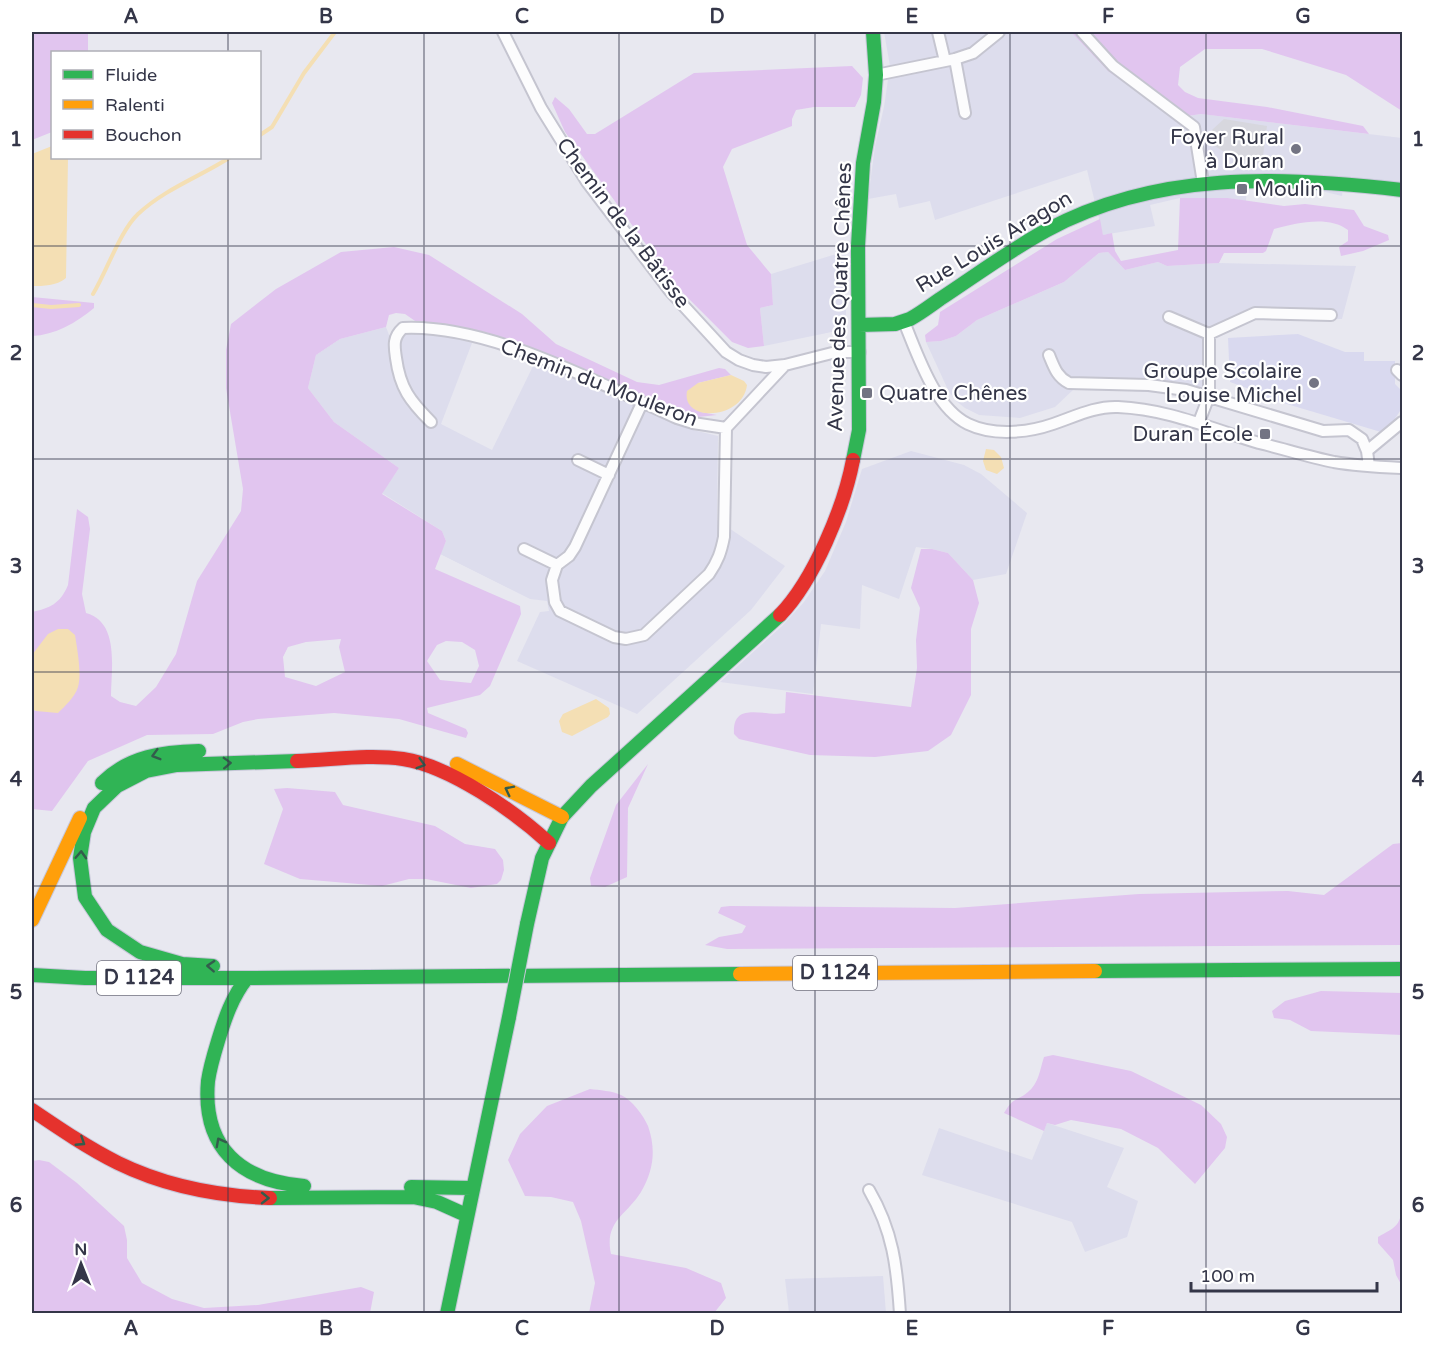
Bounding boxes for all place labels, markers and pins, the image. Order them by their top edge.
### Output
place label: Foyer Rural à Duran [1170,125,1284,174]
marker: Foyer Rural à Duran [1289,142,1303,156]
place label: Moulin [1254,177,1323,202]
marker: Moulin [1235,182,1249,196]
place label: Groupe Scolaire Louise Michel [1144,359,1302,408]
marker: Groupe Scolaire Louise Michel [1307,376,1321,390]
place label: Quatre Chênes [879,381,1027,406]
marker: Quatre Chênes [860,386,874,400]
place label: Duran École [1132,422,1253,447]
marker: Duran École [1258,427,1272,441]

